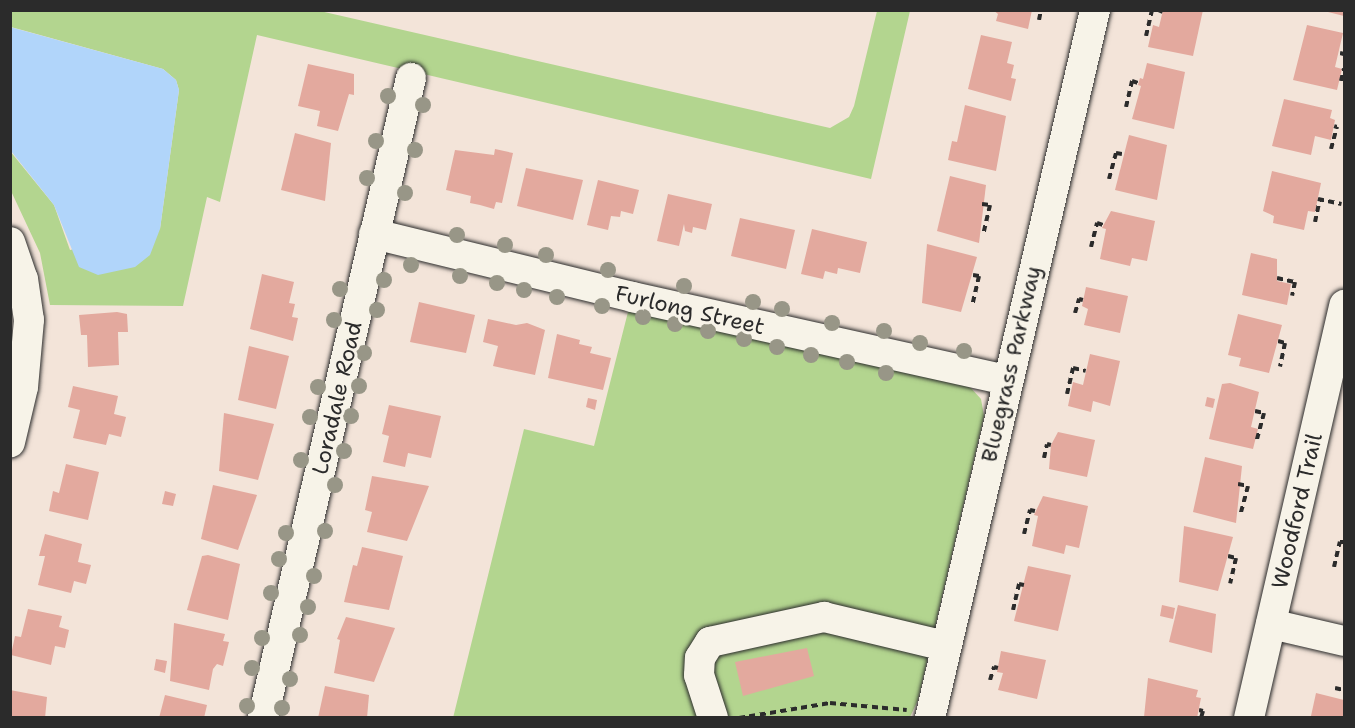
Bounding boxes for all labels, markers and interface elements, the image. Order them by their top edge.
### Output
street label: Bluegrass Parkway [976,263,1046,465]
street label: Furlong Street [613,280,767,340]
street label: Loradale Road [307,319,367,477]
street label: Woodford Trail [1266,431,1328,591]

